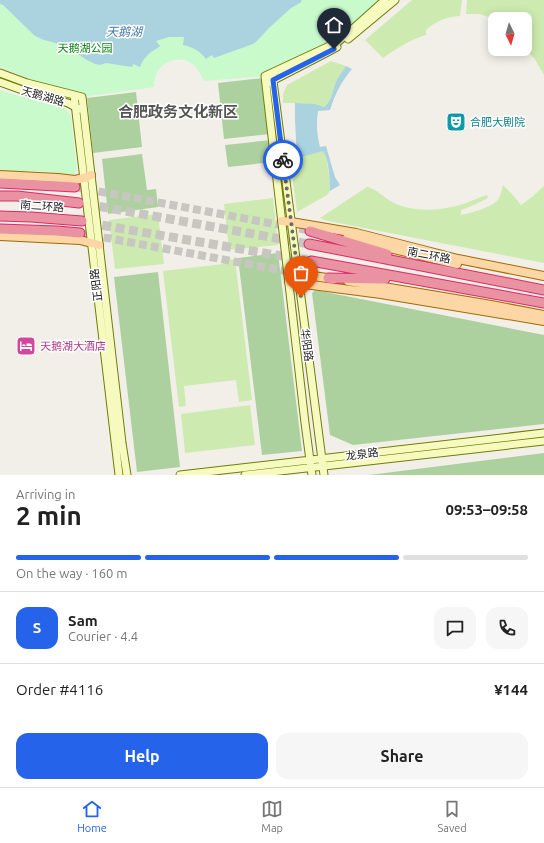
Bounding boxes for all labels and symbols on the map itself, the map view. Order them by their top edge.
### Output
pin [317,8,351,49]
north arrow [488,12,532,56]
water label: 天鹅湖 [106,25,144,38]
park label: 天鹅湖公园 [58,42,113,54]
street label: 天鹅湖路 [20,84,66,108]
district label: 合肥政务文化新区 [118,103,238,120]
theatre icon: 合肥大剧院 [445,111,467,133]
place label: 合肥大剧院 [470,116,525,128]
courier [263,140,303,180]
street label: 南二环路 [20,198,64,214]
street label: 南二环路 [406,245,452,265]
pin [284,256,318,297]
street label: 正阳路 [88,268,104,302]
street label: 华阳路 [299,328,315,362]
hotel icon: 天鹅湖大酒店 [15,335,37,357]
place label: 天鹅湖大酒店 [40,340,106,352]
street label: 龙泉路 [345,446,379,462]

